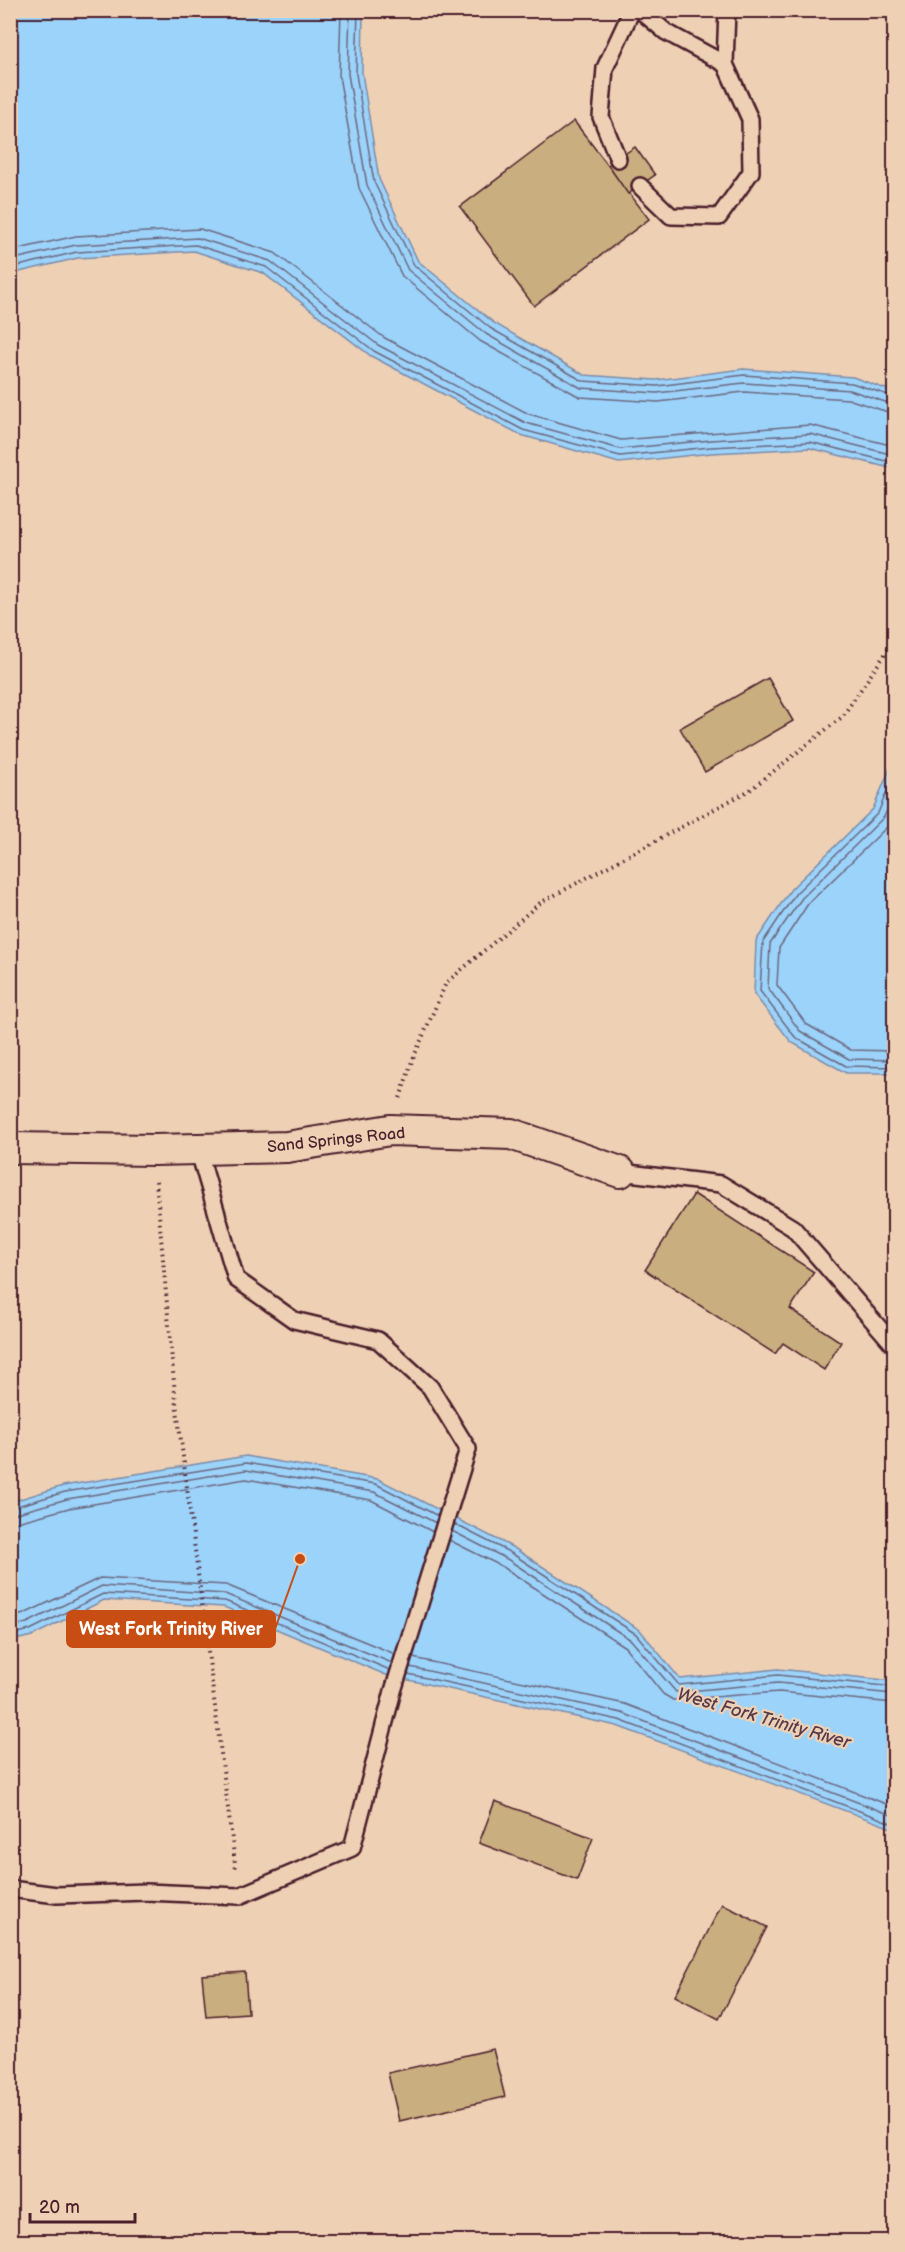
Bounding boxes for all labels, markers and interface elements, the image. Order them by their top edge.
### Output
street label: Sand Springs Road [266,1124,406,1157]
callout: West Fork Trinity River [67,1611,275,1647]
text: West Fork Trinity River [79,1619,264,1640]
water label: West Fork Trinity River [675,1684,854,1754]
scale bar [30,2186,135,2224]
text: 20 m [39,2197,80,2218]

